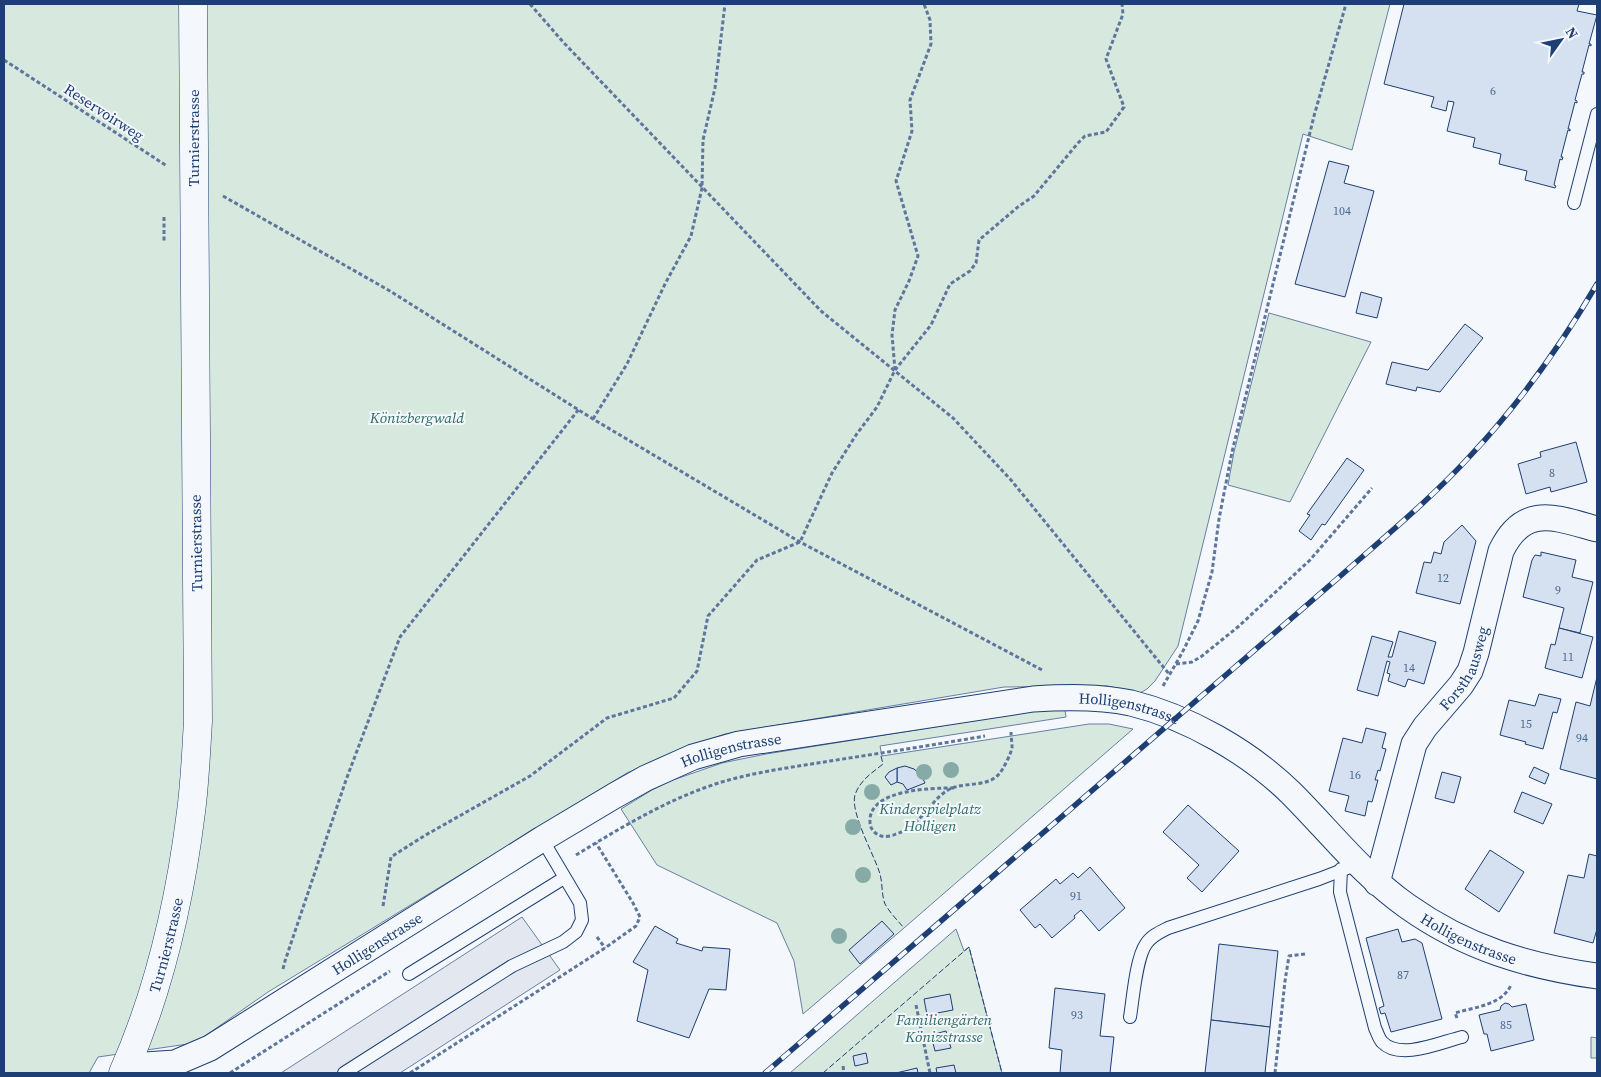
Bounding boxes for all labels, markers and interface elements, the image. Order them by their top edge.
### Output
north arrow [1536,15,1586,65]
text: N [1561,23,1583,43]
street label: Reservoirweg [60,78,148,146]
house number: 6 [1490,83,1496,99]
street label: Turnierstrasse [183,89,204,187]
house number: 104 [1333,203,1351,219]
park label: Könizbergwald [369,407,464,428]
house number: 8 [1549,465,1555,481]
street label: Turnierstrasse [185,494,207,592]
house number: 12 [1437,570,1449,586]
house number: 9 [1555,582,1561,598]
street label: Forsthausweg [1434,624,1493,714]
house number: 11 [1562,649,1574,665]
house number: 14 [1403,660,1415,676]
street label: Holligenstrasse [1078,687,1183,729]
house number: 15 [1520,716,1532,732]
street label: Holligenstrasse [677,727,783,772]
house number: 94 [1576,730,1588,746]
house number: 16 [1349,767,1361,783]
park label: Kinderspielplatz Holligen [878,798,982,836]
house number: 91 [1070,888,1082,904]
street label: Turnierstrasse [143,895,187,995]
street label: Holligenstrasse [327,906,426,979]
street label: Holligenstrasse [1417,908,1520,969]
house number: 87 [1397,967,1409,983]
house number: 93 [1071,1007,1083,1023]
park label: Familiengärten Könizstrasse [895,1009,993,1047]
house number: 85 [1500,1017,1512,1033]

